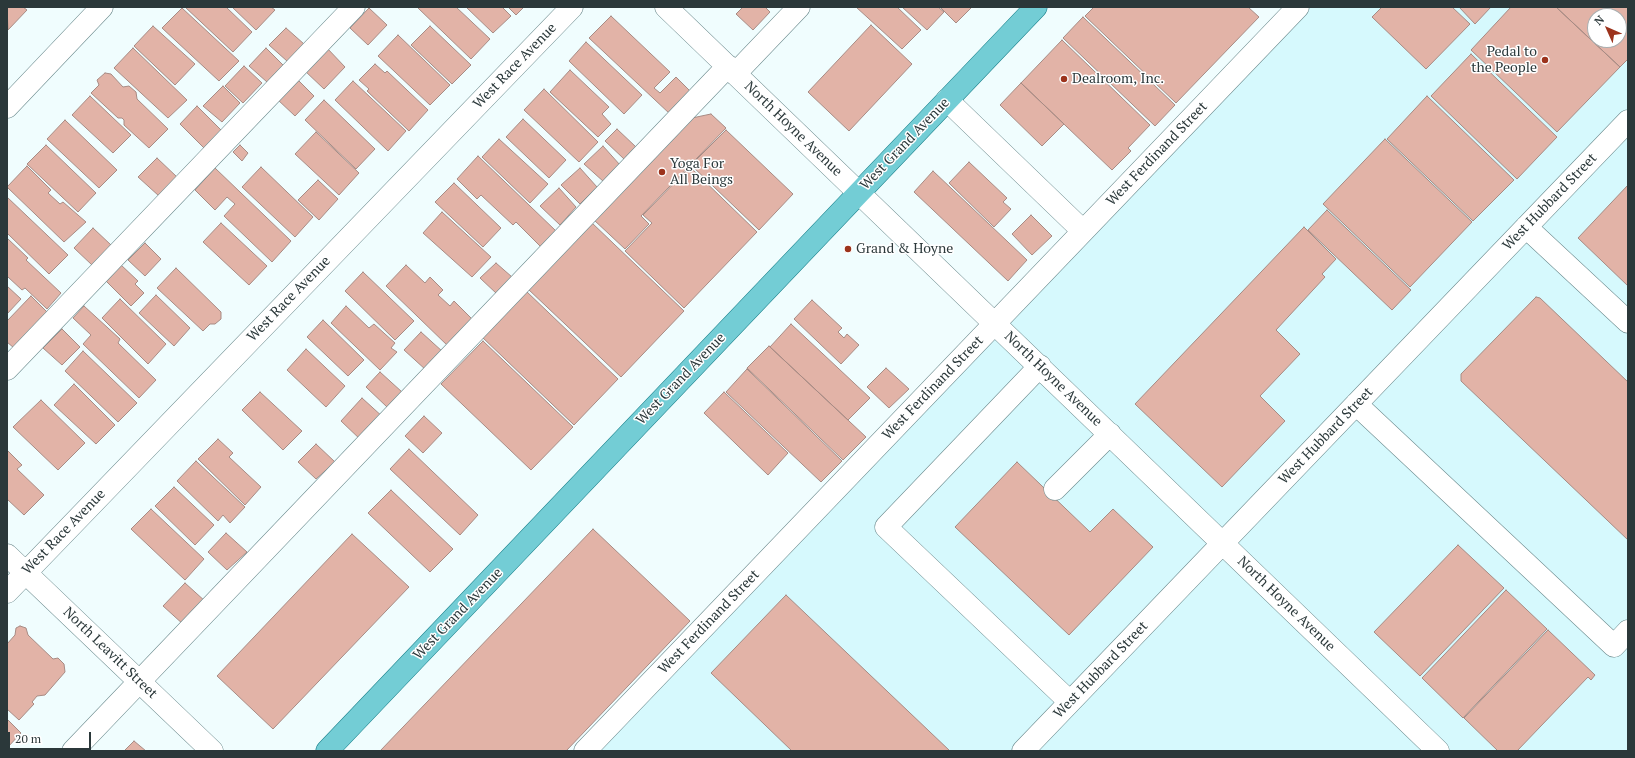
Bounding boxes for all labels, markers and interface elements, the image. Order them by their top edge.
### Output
north arrow [1587,8,1627,48]
text: N [1591,12,1607,28]
street label: West Race Avenue [470,20,560,112]
place label: Pedal to the People [1471,44,1537,76]
marker: Pedal to the People [1540,55,1550,65]
place label: Dealroom, Inc. [1072,71,1164,87]
marker: Dealroom, Inc. [1059,74,1069,84]
street label: North Hoyne Avenue [741,78,845,180]
street label: West Grand Avenue [857,95,953,193]
street label: West Ferdinand Street [1103,98,1211,210]
street label: West Hubbard Street [1499,150,1601,254]
place label: Yoga For All Beings [670,156,733,188]
marker: Yoga For All Beings [657,167,667,177]
place label: Grand & Hoyne [856,241,953,257]
marker: Grand & Hoyne [843,244,853,254]
street label: West Race Avenue [244,253,334,345]
street label: North Hoyne Avenue [1001,328,1105,430]
street label: West Grand Avenue [633,330,729,428]
street label: West Ferdinand Street [879,332,987,444]
street label: West Hubbard Street [1275,384,1377,488]
street label: West Race Avenue [19,486,109,578]
street label: North Hoyne Avenue [1234,553,1338,655]
street label: West Grand Avenue [410,565,506,663]
street label: West Ferdinand Street [655,566,763,678]
street label: North Leavitt Street [59,604,161,702]
street label: West Hubbard Street [1050,618,1152,722]
scale bar [10,724,93,750]
text: 20 m [15,731,41,746]

